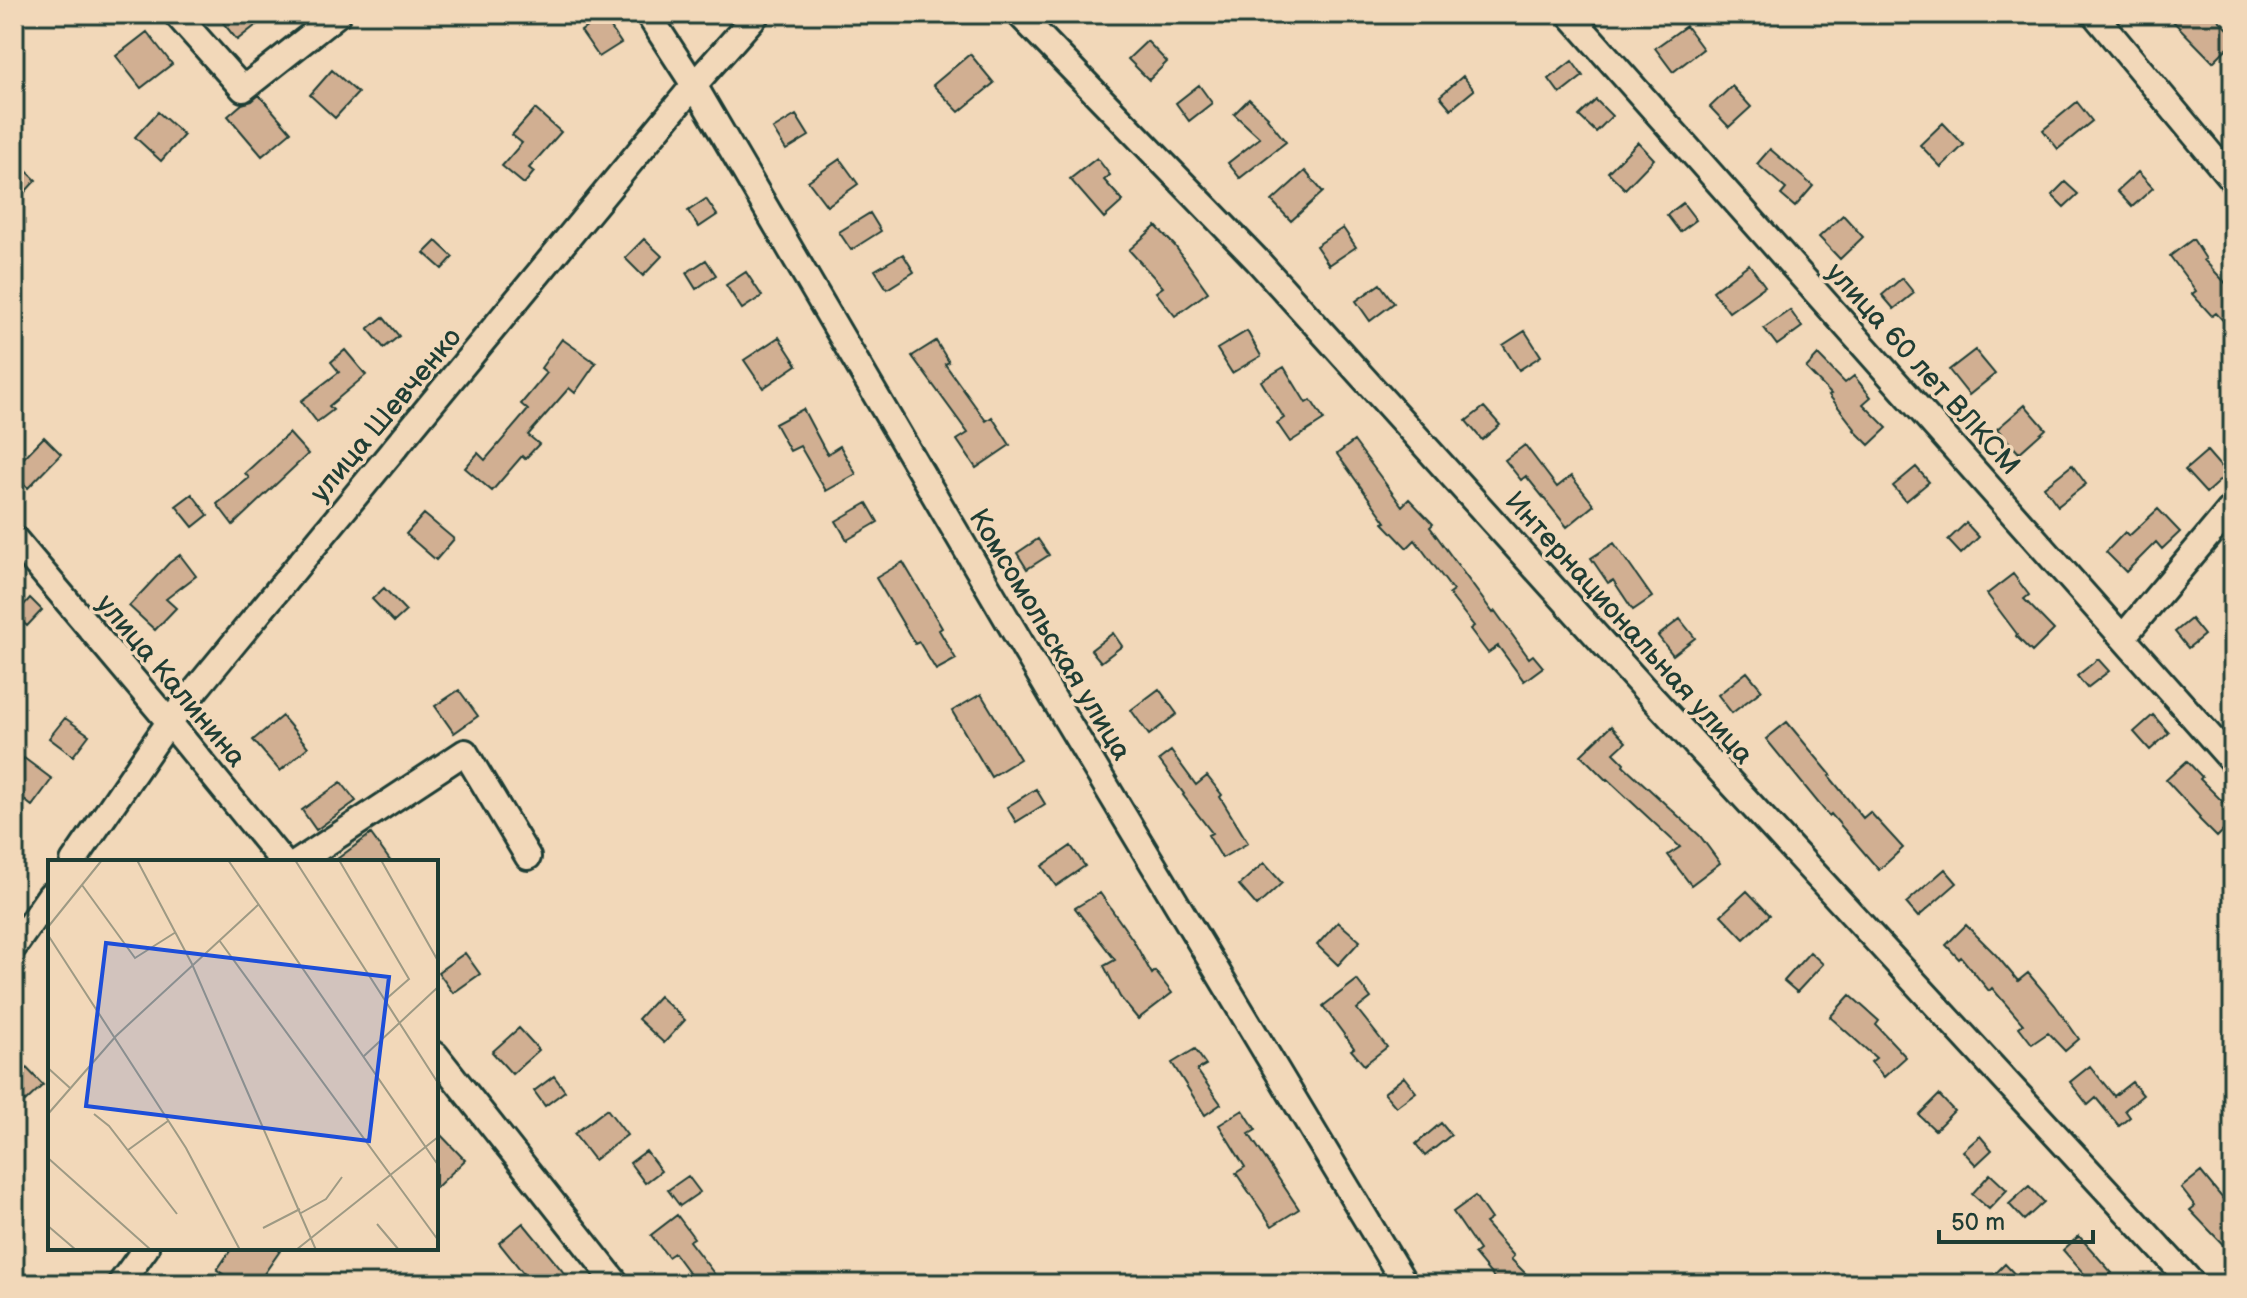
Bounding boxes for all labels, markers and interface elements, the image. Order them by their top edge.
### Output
street label: улица 60 лет ВЛКСМ [1819,256,2027,482]
street label: улица Шевченко [304,321,469,509]
street label: Интернациональная улица [1498,485,1760,771]
street label: Комсомольская улица [962,503,1138,767]
street label: улица Калинина [89,588,253,774]
inset map [48,860,438,1250]
scale bar [1939,1194,2093,1244]
text: 50 m [1951,1208,2005,1237]

